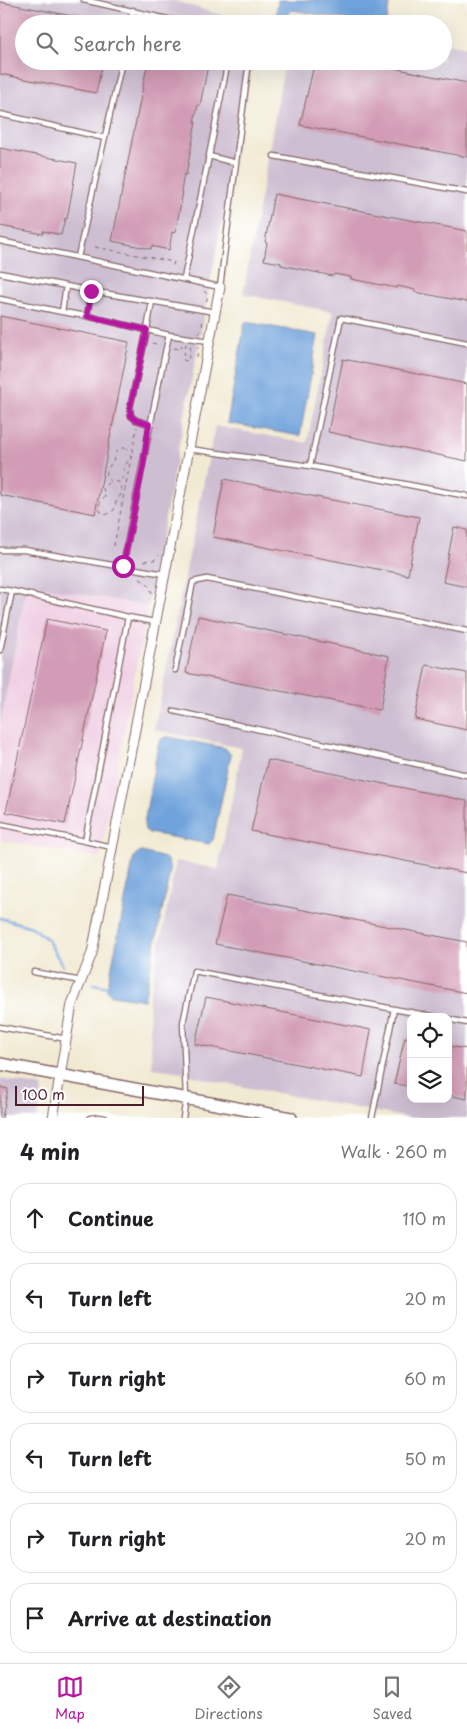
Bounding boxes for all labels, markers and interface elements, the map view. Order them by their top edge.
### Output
search box [15,15,452,70]
icon: search [33,29,61,57]
text: Search here [73,29,182,57]
route end [80,280,103,303]
route start [112,555,135,578]
map controls [407,1013,452,1103]
button: locate [407,1013,452,1058]
button: layers [407,1058,452,1103]
scale bar [15,1083,144,1106]
text: 100 m [22,1084,65,1105]
text: 4 min [20,1135,80,1167]
text: Walk · 260 m [341,1139,447,1163]
icon: ahead [21,1204,49,1232]
text: Continue [68,1204,154,1232]
text: 110 m [403,1206,446,1230]
icon: left [21,1284,49,1312]
text: Turn left [68,1284,152,1312]
text: 20 m [405,1286,446,1310]
icon: right [21,1364,49,1392]
text: Turn right [68,1364,166,1392]
text: 60 m [404,1366,446,1390]
icon: left [21,1444,49,1472]
text: Turn left [68,1444,152,1472]
text: 50 m [405,1446,446,1470]
icon: right [21,1524,49,1552]
text: Turn right [68,1524,166,1552]
text: 20 m [405,1526,446,1550]
icon: arrive [21,1604,49,1632]
text: Arrive at destination [68,1604,272,1632]
tab: Map [55,1673,85,1724]
tab: Directions [195,1673,263,1724]
tab: Saved [372,1673,412,1724]

